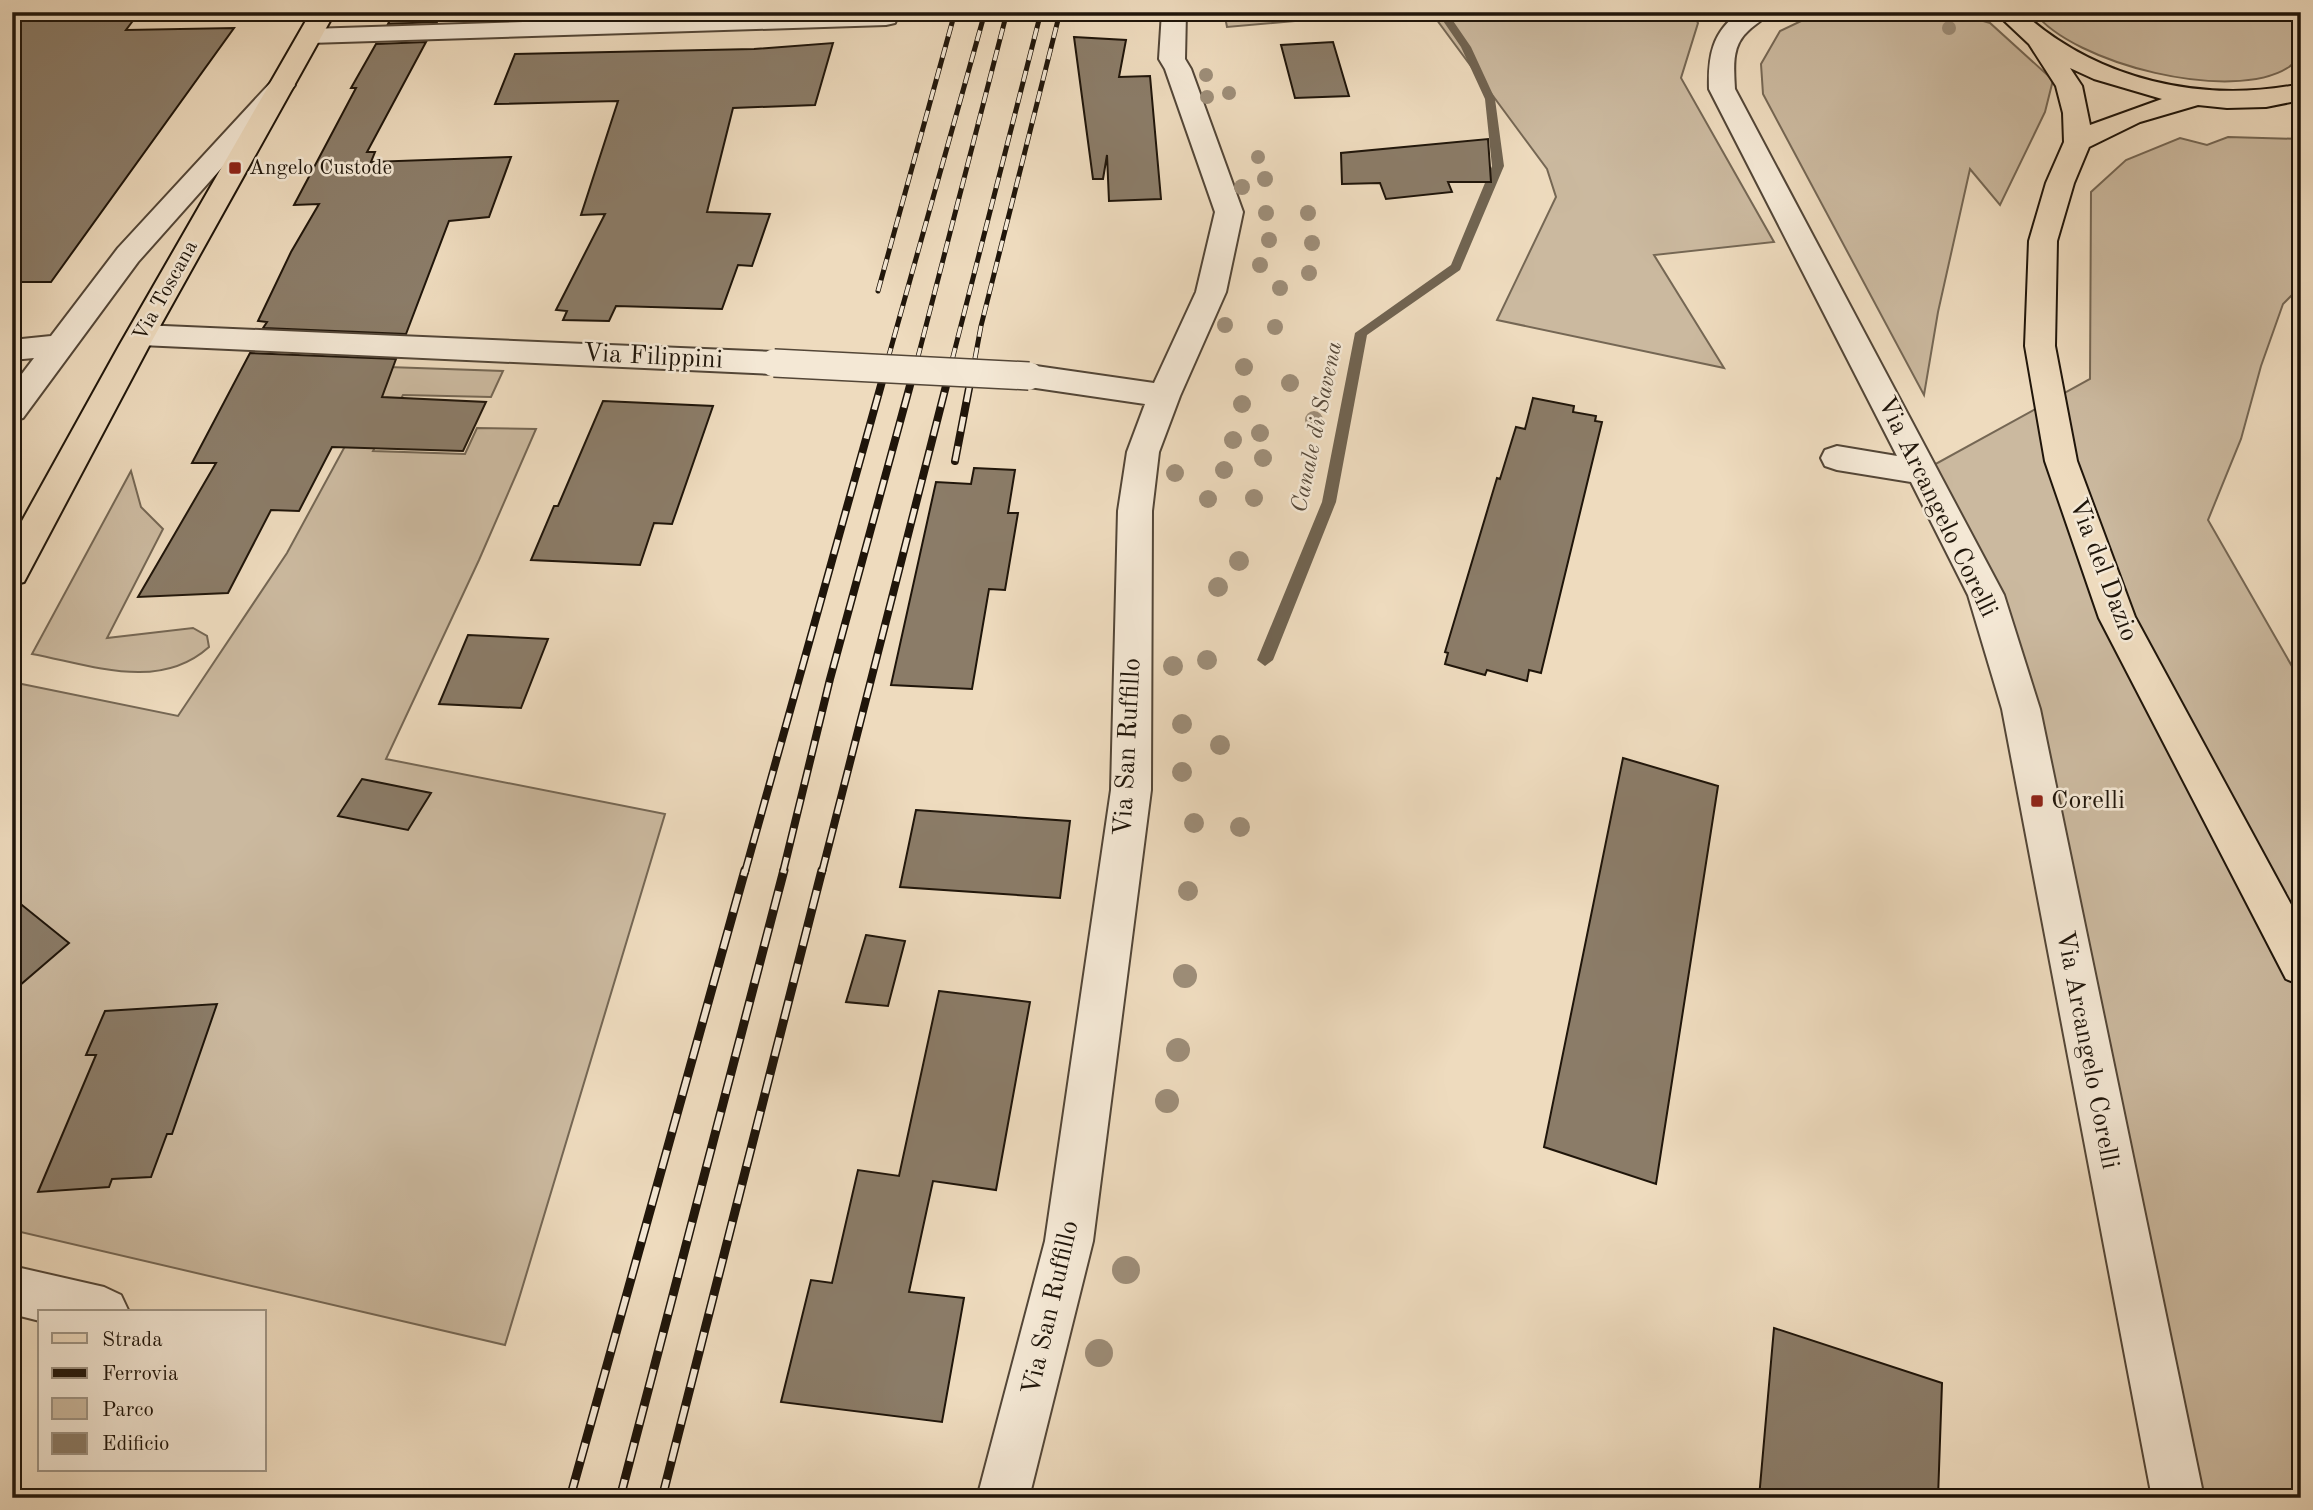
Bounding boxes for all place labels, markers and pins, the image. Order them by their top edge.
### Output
place label: Angelo Custode [249,158,392,179]
marker: Angelo Custode [227,160,243,176]
place label: Corelli [2051,788,2125,814]
marker: Corelli [2029,793,2045,809]

